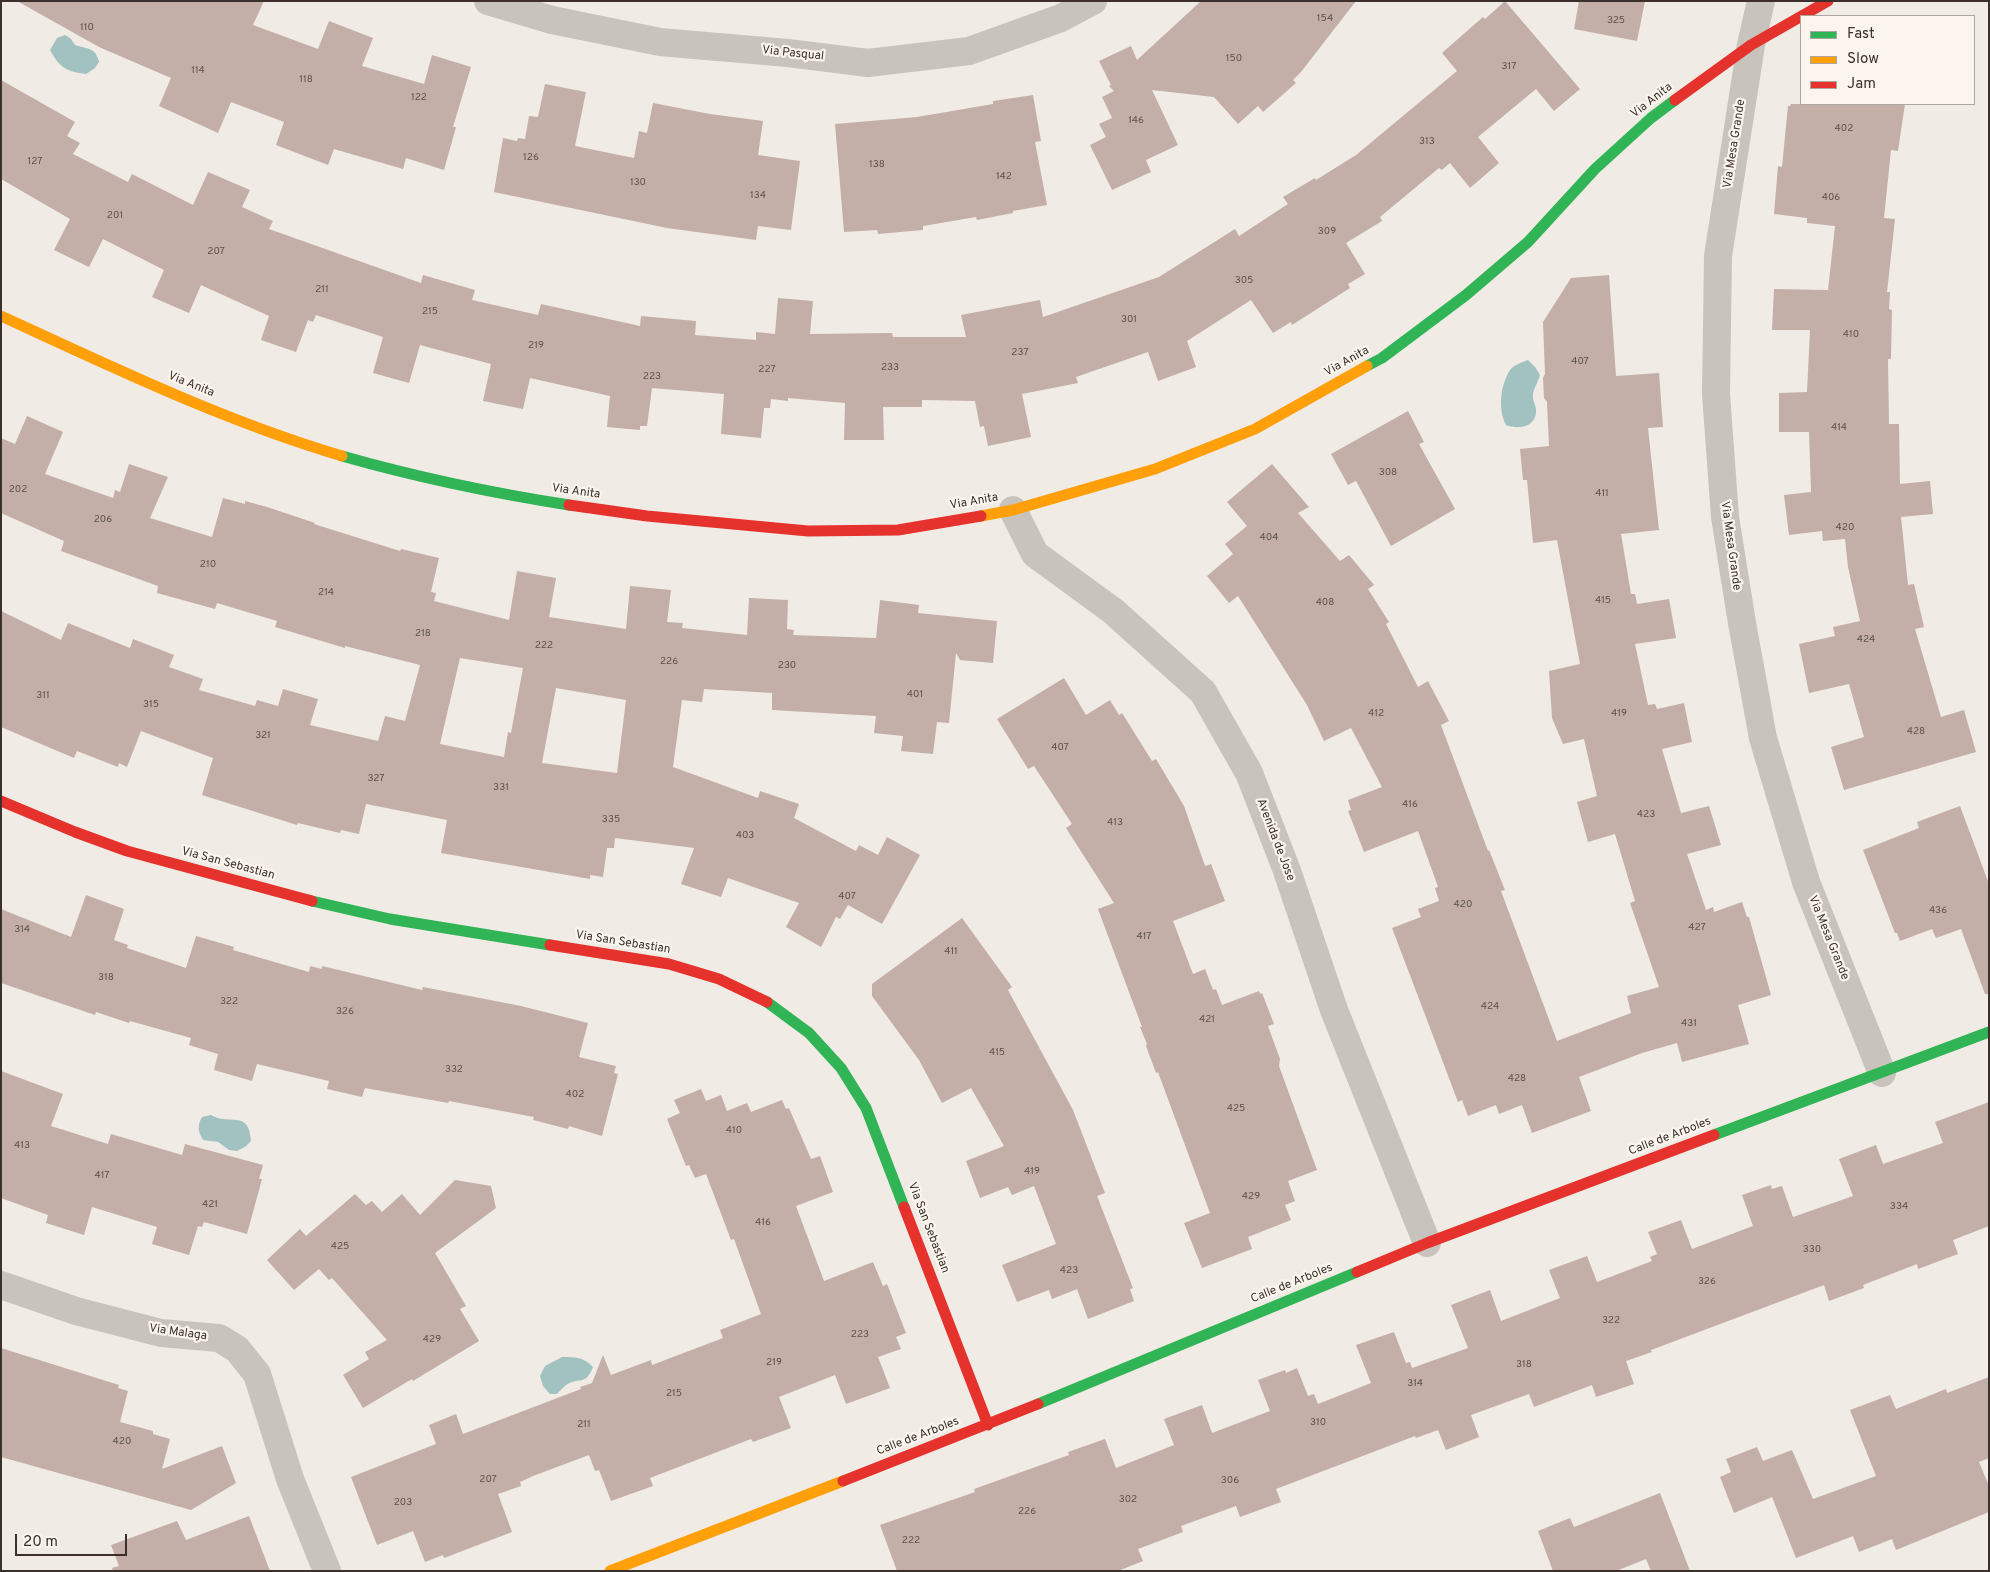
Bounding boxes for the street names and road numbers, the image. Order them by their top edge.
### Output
street label: Via Pasqual [761,44,825,64]
street label: Via Anita [1628,80,1676,122]
street label: Via Mesa Grande [1721,98,1749,190]
street label: Via Anita [1322,344,1372,380]
street label: Via Anita [166,369,216,401]
street label: Via Anita [551,481,601,503]
street label: Via Anita [949,491,999,513]
street label: Via Mesa Grande [1717,500,1743,592]
street label: Avenida de Jose [1253,797,1297,883]
street label: Via San Sebastian [180,845,276,883]
street label: Via Mesa Grande [1804,894,1852,982]
street label: Via San Sebastian [574,928,672,958]
street label: Calle de Arboles [1627,1115,1713,1159]
street label: Via San Sebastian [904,1181,952,1275]
street label: Calle de Arboles [1249,1261,1335,1307]
street label: Via Malaga [148,1322,208,1344]
street label: Calle de Arboles [875,1415,961,1459]

